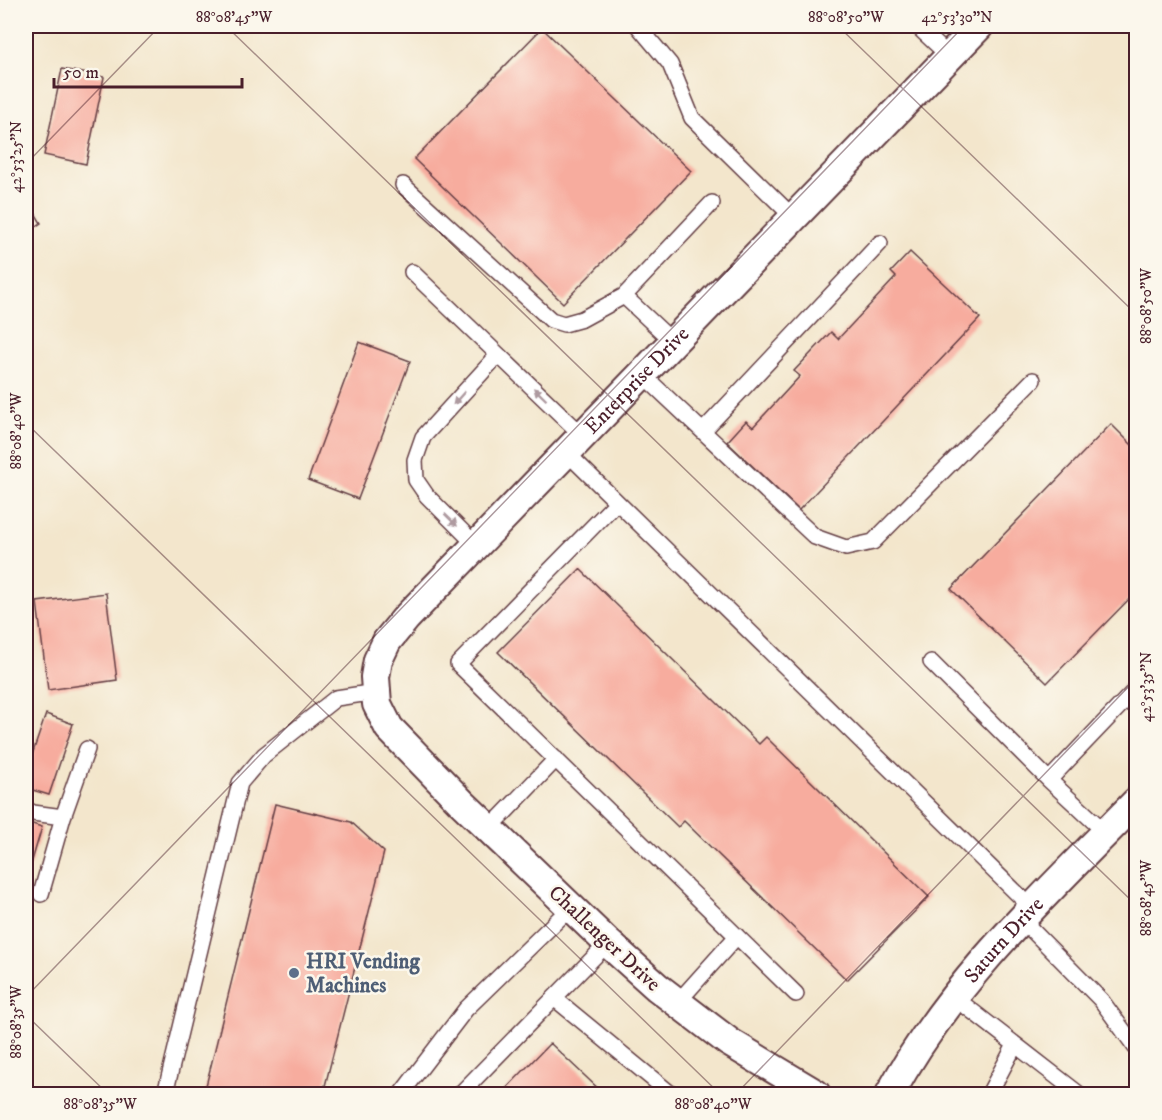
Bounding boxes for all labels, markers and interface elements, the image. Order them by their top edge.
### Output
text: 88°08'45"W [196,8,272,27]
text: 88°08'50"W [808,8,884,27]
text: 42°53'30"N [921,8,993,27]
scale bar [54,51,242,89]
text: 50 m [63,62,99,84]
text: 42°53'25"N [7,121,26,193]
text: 88°08'50"W [1137,268,1156,344]
street label: Enterprise Drive [579,321,695,440]
one-way arrow [533,388,547,402]
one-way arrow [453,390,466,405]
text: 88°08'40"W [7,392,26,470]
one-way arrow [444,513,458,527]
text: 42°53'35"N [1137,652,1156,722]
text: 88°08'45"W [1137,860,1156,936]
street label: Challenger Drive [543,880,666,998]
street label: Saturn Drive [959,892,1050,989]
place label: HRI Vending Machines [306,949,420,999]
marker: HRI Vending Machines [287,966,301,980]
text: 88°08'35"W [7,985,26,1059]
text: 88°08'35"W [63,1095,137,1114]
text: 88°08'40"W [674,1095,752,1114]

